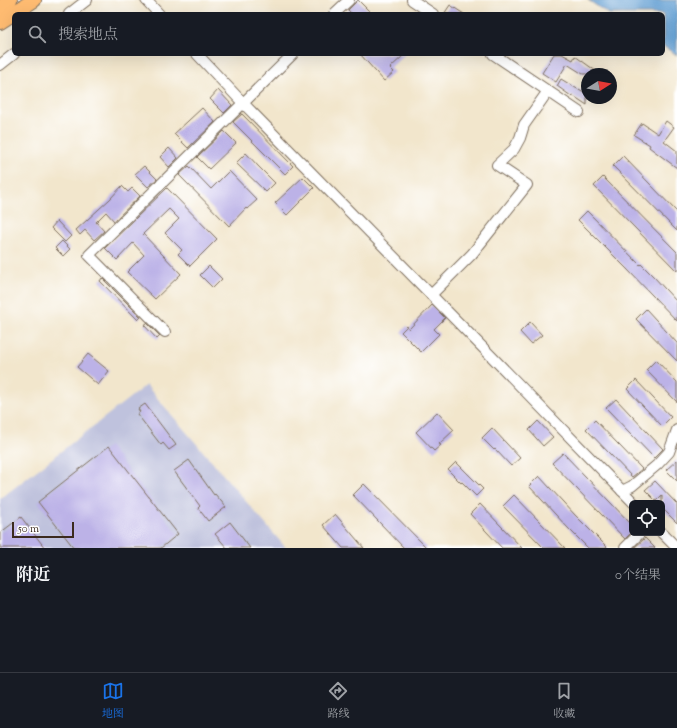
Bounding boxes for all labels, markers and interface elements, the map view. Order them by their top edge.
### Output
search box [12,12,665,56]
icon: search [26,23,48,45]
text: 搜索地点 [58,25,118,46]
north arrow [581,68,617,104]
map controls [629,500,665,536]
button: locate [629,500,665,536]
scale bar [12,520,74,539]
text: 50 m [18,521,39,537]
text: 附近 [16,564,50,588]
text: 0个结果 [615,567,661,585]
tab: 地图 [102,680,124,722]
tab: 路线 [327,680,349,722]
tab: 收藏 [553,680,575,722]

